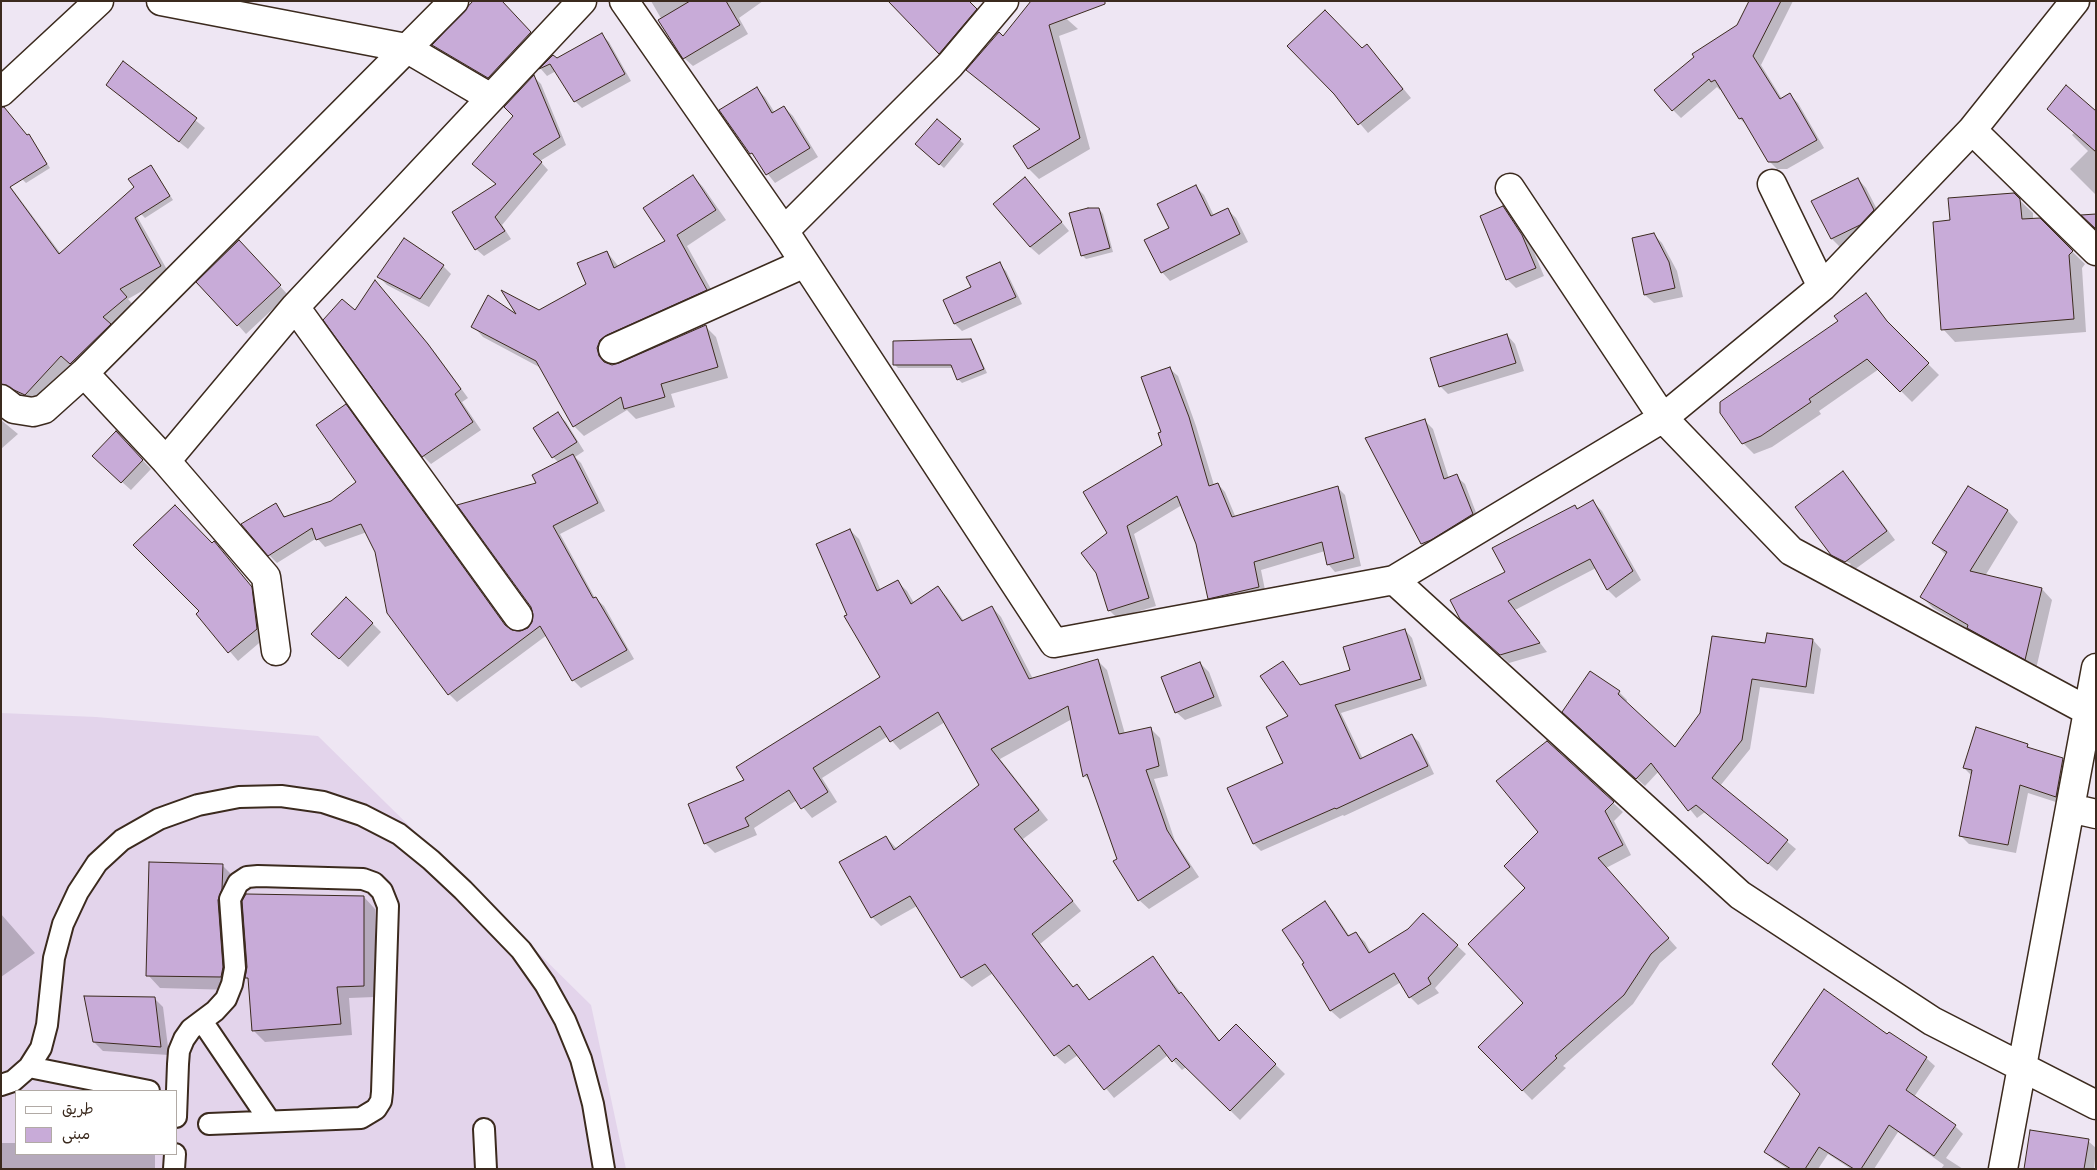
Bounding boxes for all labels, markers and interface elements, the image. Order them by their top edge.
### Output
legend [15,1090,178,1155]
text: طريق [62,1098,94,1118]
text: مبنى [62,1123,90,1143]

